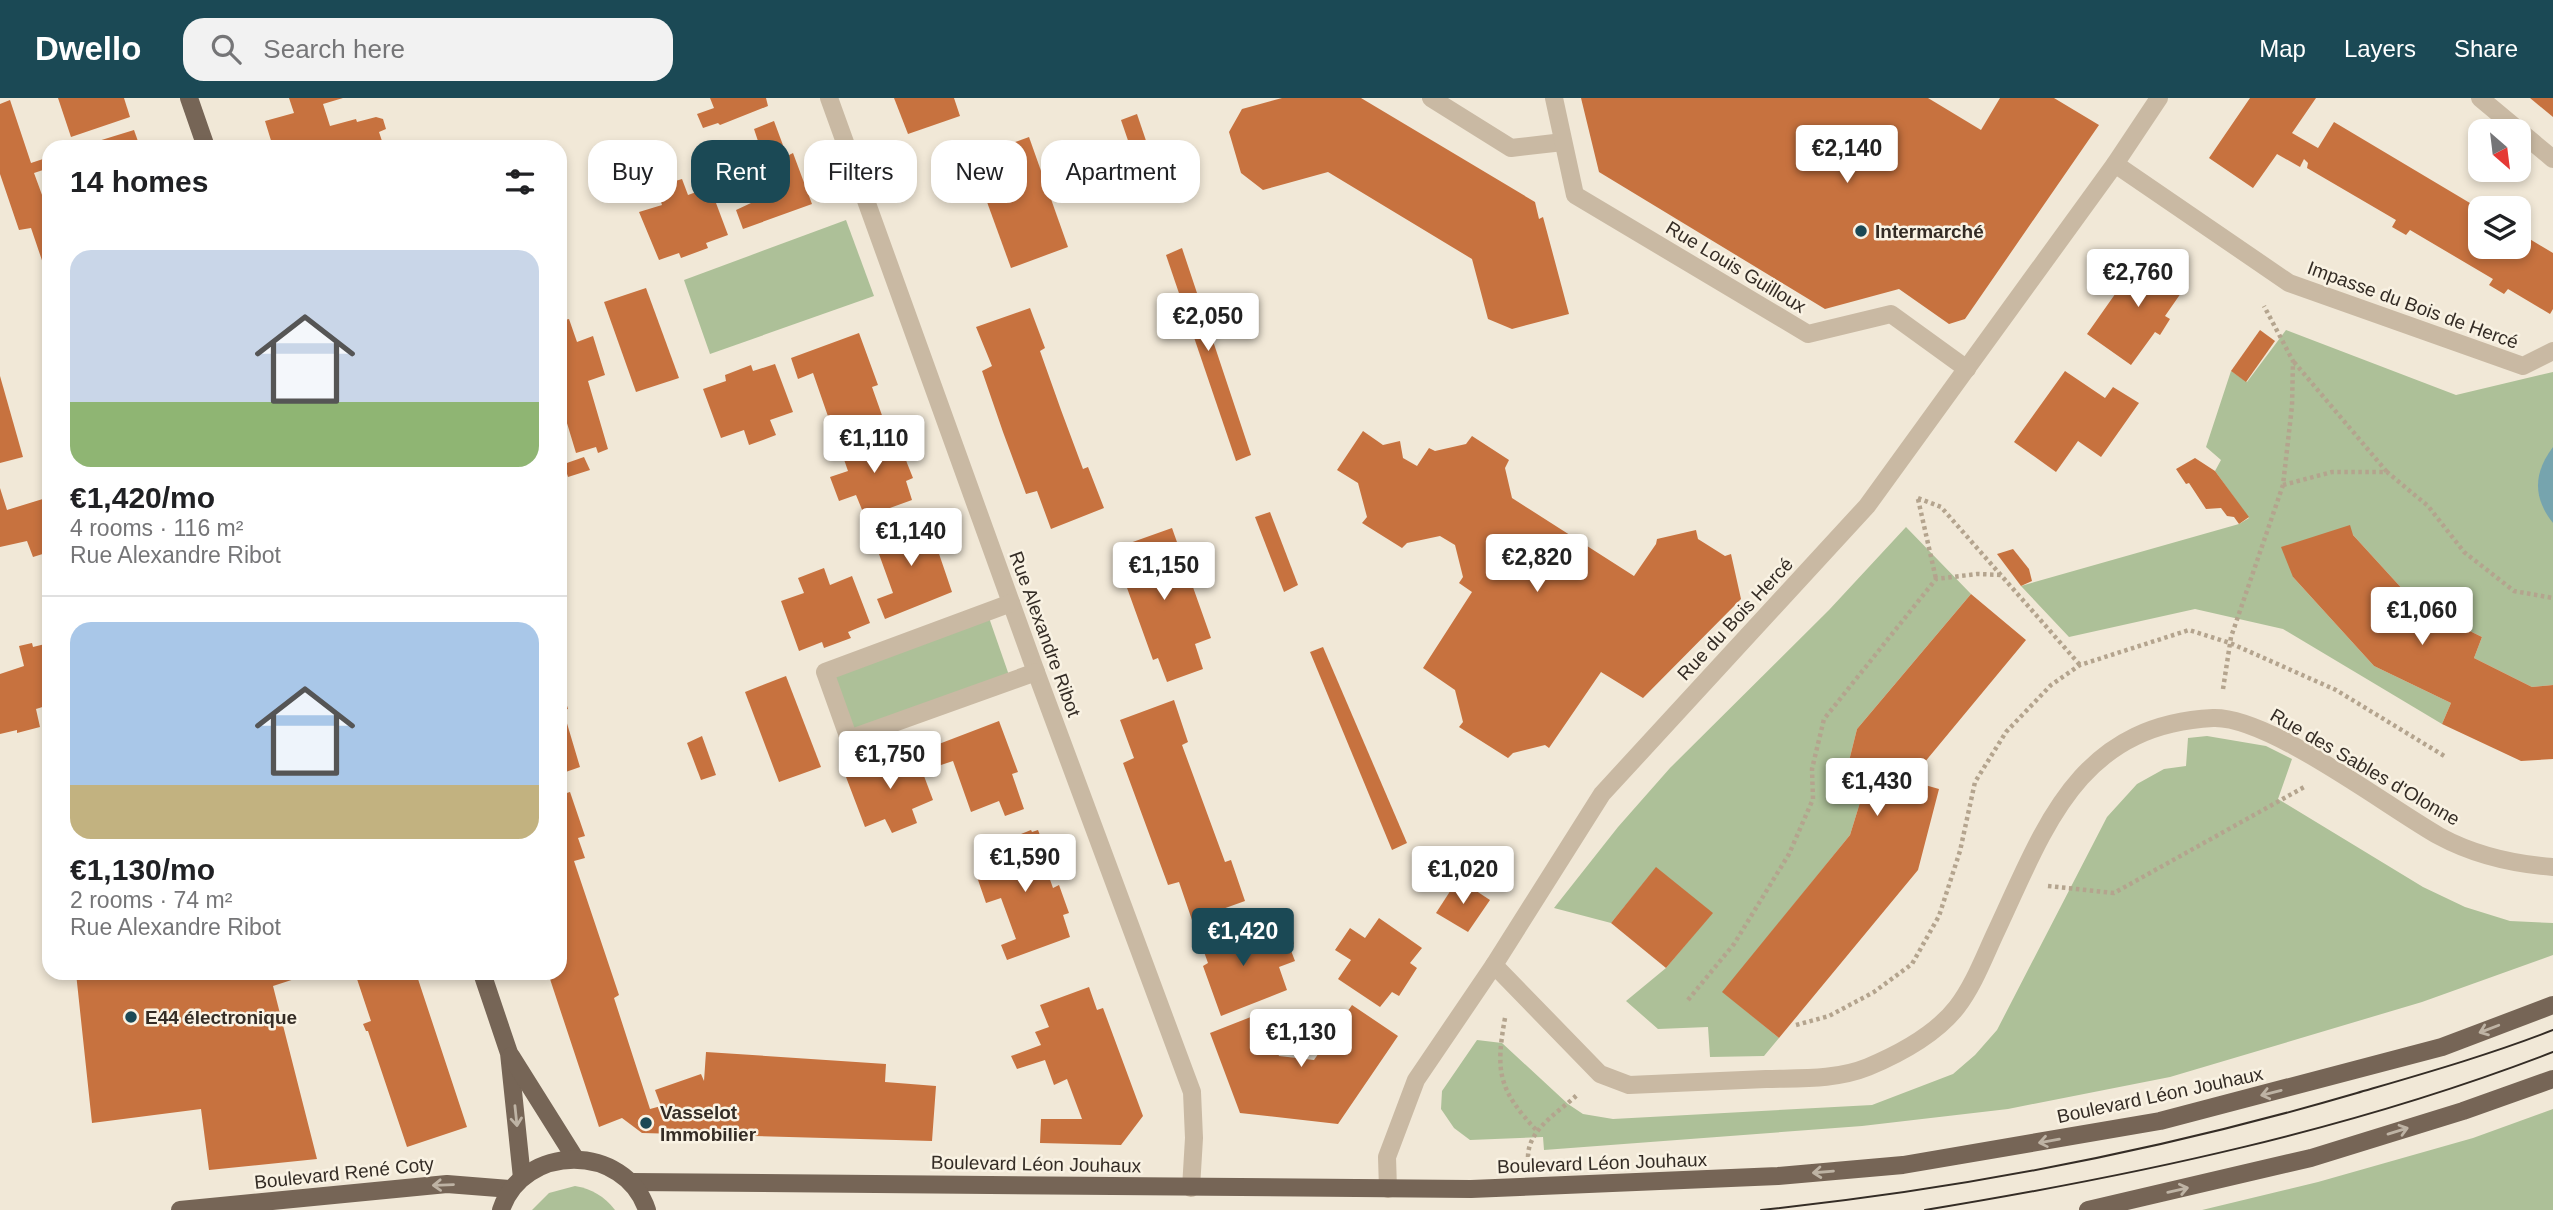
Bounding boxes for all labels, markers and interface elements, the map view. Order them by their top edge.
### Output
search box [183,18,673,81]
text: Dwello [35,30,141,67]
icon: search [207,30,245,68]
text: Search here [263,34,405,64]
text: Map [2259,35,2306,62]
text: Layers [2344,35,2416,62]
text: Share [2454,35,2518,62]
north arrow [2468,119,2530,182]
map controls [2468,119,2531,259]
pin: €2,140 [1790,126,1904,185]
text: €2,140 [1812,135,1882,161]
chip: Buy [588,140,677,203]
chip: Rent [691,140,790,203]
chip: Filters [804,140,917,203]
chip: New [931,140,1027,203]
chip: Apartment [1041,140,1200,203]
icon: filters [501,163,539,201]
text: 14 homes [70,165,208,198]
button: layers [2468,196,2531,259]
street label: Rue Louis Guilloux [1662,217,1810,317]
place label: Intermarché [1875,221,1984,242]
marker: Intermarché [1853,223,1869,239]
pin: €2,760 [2081,250,2195,309]
street label: Impasse du Bois de Hercé [2305,257,2521,353]
text: €2,760 [2103,259,2173,285]
pin: €2,050 [1151,294,1265,353]
icon: home [242,296,368,422]
text: €2,050 [1173,303,1243,329]
pin: €1,110 [817,416,931,475]
text: €1,110 [839,425,909,451]
text: €1,420/mo [70,481,215,514]
pin: €1,140 [854,508,968,568]
text: 4 rooms · 116 m² [70,515,243,541]
text: €1,140 [876,518,946,544]
pin: €2,820 [1480,534,1594,594]
text: Rue Alexandre Ribot [70,542,281,568]
pin: €1,150 [1107,542,1221,602]
text: €2,820 [1502,544,1572,570]
street label: Rue Alexandre Ribot [1005,549,1085,720]
text: €1,150 [1129,552,1199,578]
street label: Rue du Bois Hercé [1673,554,1797,684]
pin: €1,060 [2365,588,2479,647]
text: €1,060 [2387,597,2457,623]
icon: home [242,668,368,794]
street label: Rue des Sables d'Olonne [2267,704,2463,830]
pin: €1,750 [833,732,947,791]
text: €1,750 [855,741,925,767]
pin: €1,430 [1820,758,1934,818]
text: €1,430 [1842,768,1912,794]
pin: €1,590 [968,834,1082,894]
text: €1,590 [990,844,1060,870]
pin: €1,020 [1406,846,1520,906]
text: €1,130/mo [70,853,215,886]
text: €1,020 [1428,856,1498,882]
text: 2 rooms · 74 m² [70,887,232,913]
pin: €1,420 [1186,908,1300,968]
text: Rue Alexandre Ribot [70,914,281,940]
text: €1,420 [1208,918,1278,944]
place label: E44 électronique [145,1007,297,1028]
marker: E44 électronique [123,1009,139,1025]
pin: €1,130 [1244,1010,1358,1069]
text: €1,130 [1266,1019,1336,1045]
one-way arrow [2479,1024,2501,1036]
street label: Boulevard Léon Jouhaux [2055,1063,2265,1127]
one-way arrow [2260,1087,2283,1100]
place label: Vasselot Immobilier [660,1102,757,1145]
one-way arrow [510,1104,523,1126]
marker: Vasselot Immobilier [638,1115,654,1131]
one-way arrow [2387,1124,2409,1137]
one-way arrow [2038,1134,2061,1148]
street label: Boulevard Léon Jouhaux [1497,1149,1708,1177]
street label: Boulevard Léon Jouhaux [931,1152,1142,1176]
street label: Boulevard René Coty [253,1153,435,1193]
one-way arrow [1813,1166,1835,1179]
one-way arrow [432,1178,455,1191]
one-way arrow [2167,1183,2189,1196]

